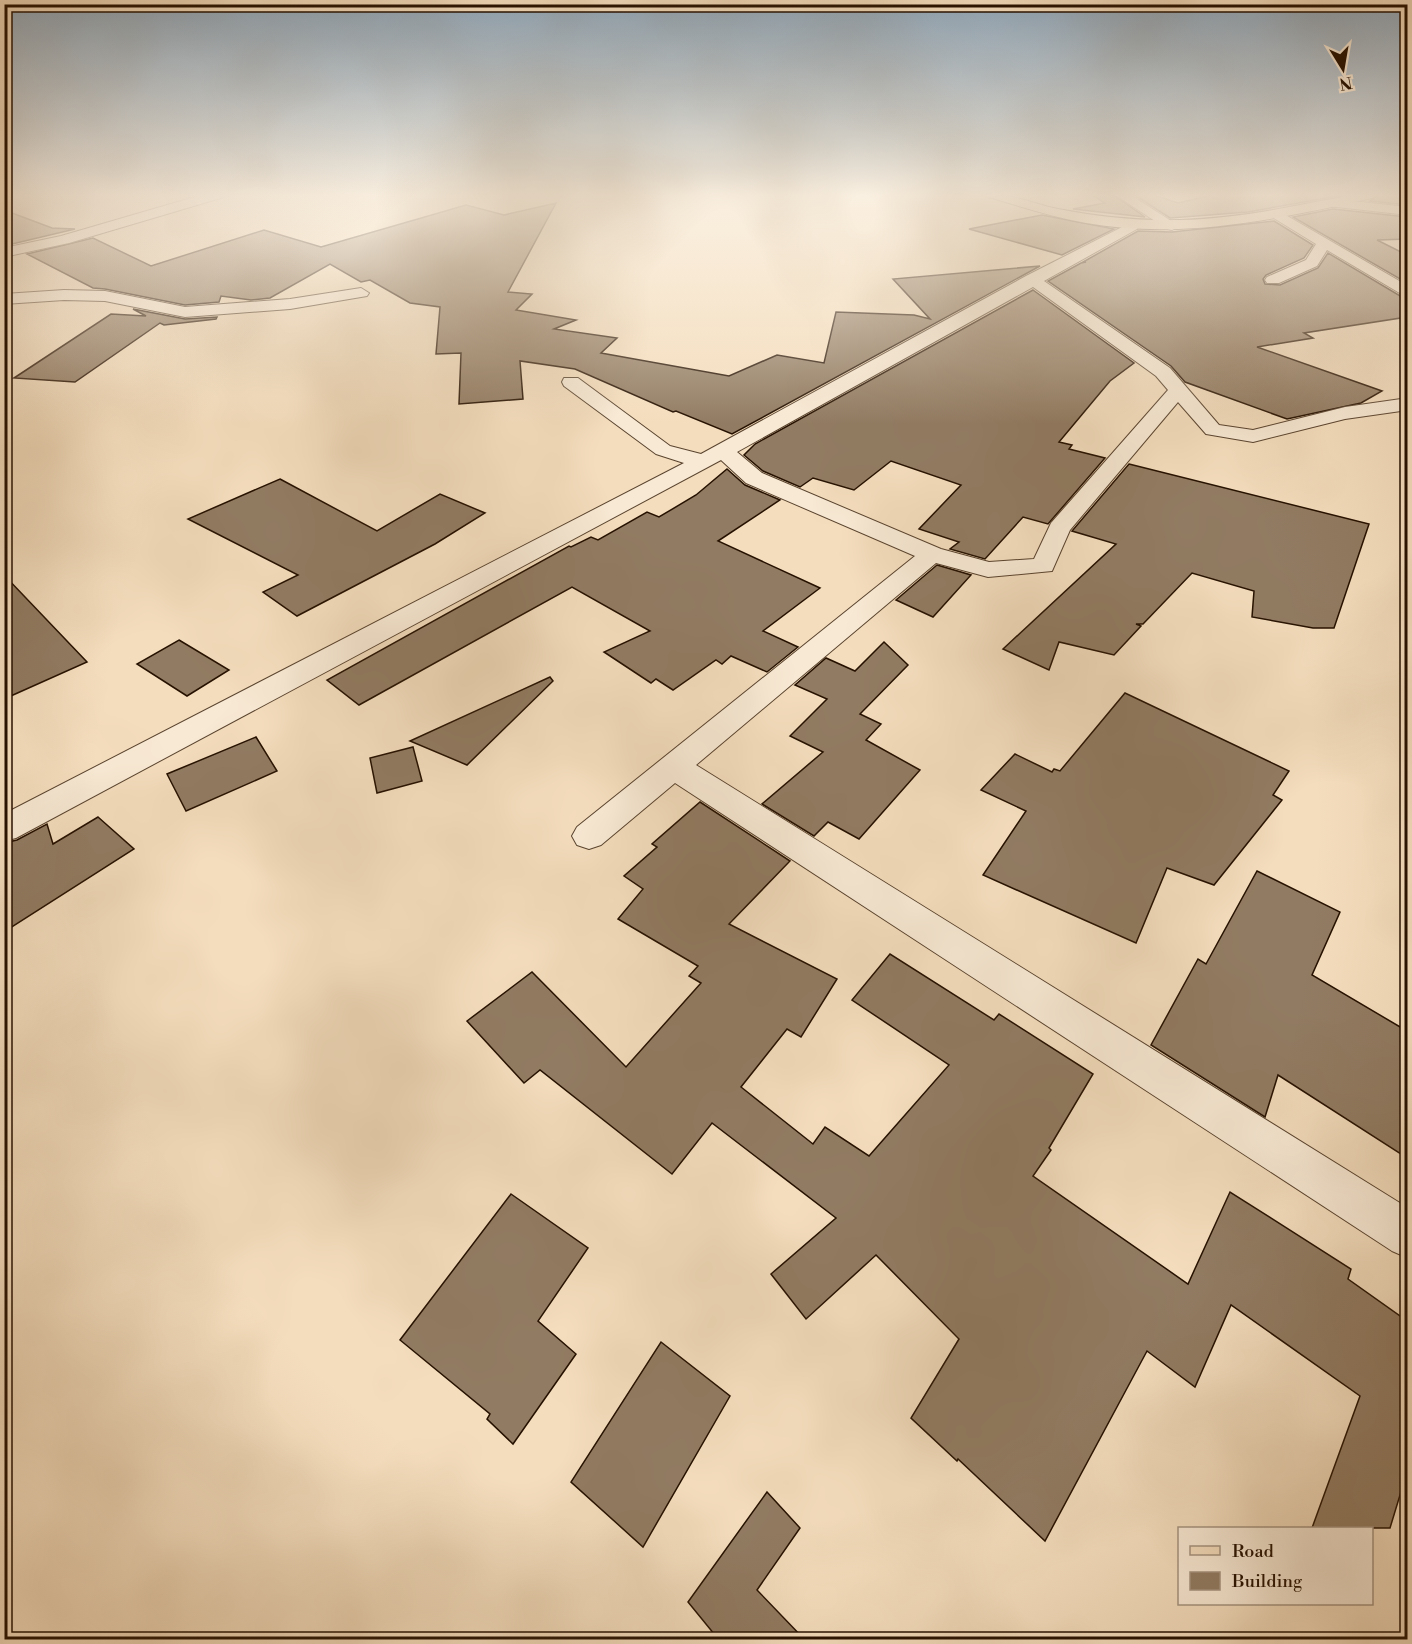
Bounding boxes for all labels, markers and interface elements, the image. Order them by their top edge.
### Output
north arrow [1313,39,1373,99]
text: N [1337,72,1354,94]
legend [1178,1527,1373,1605]
text: Road [1232,1540,1275,1563]
text: Building [1231,1570,1303,1593]

